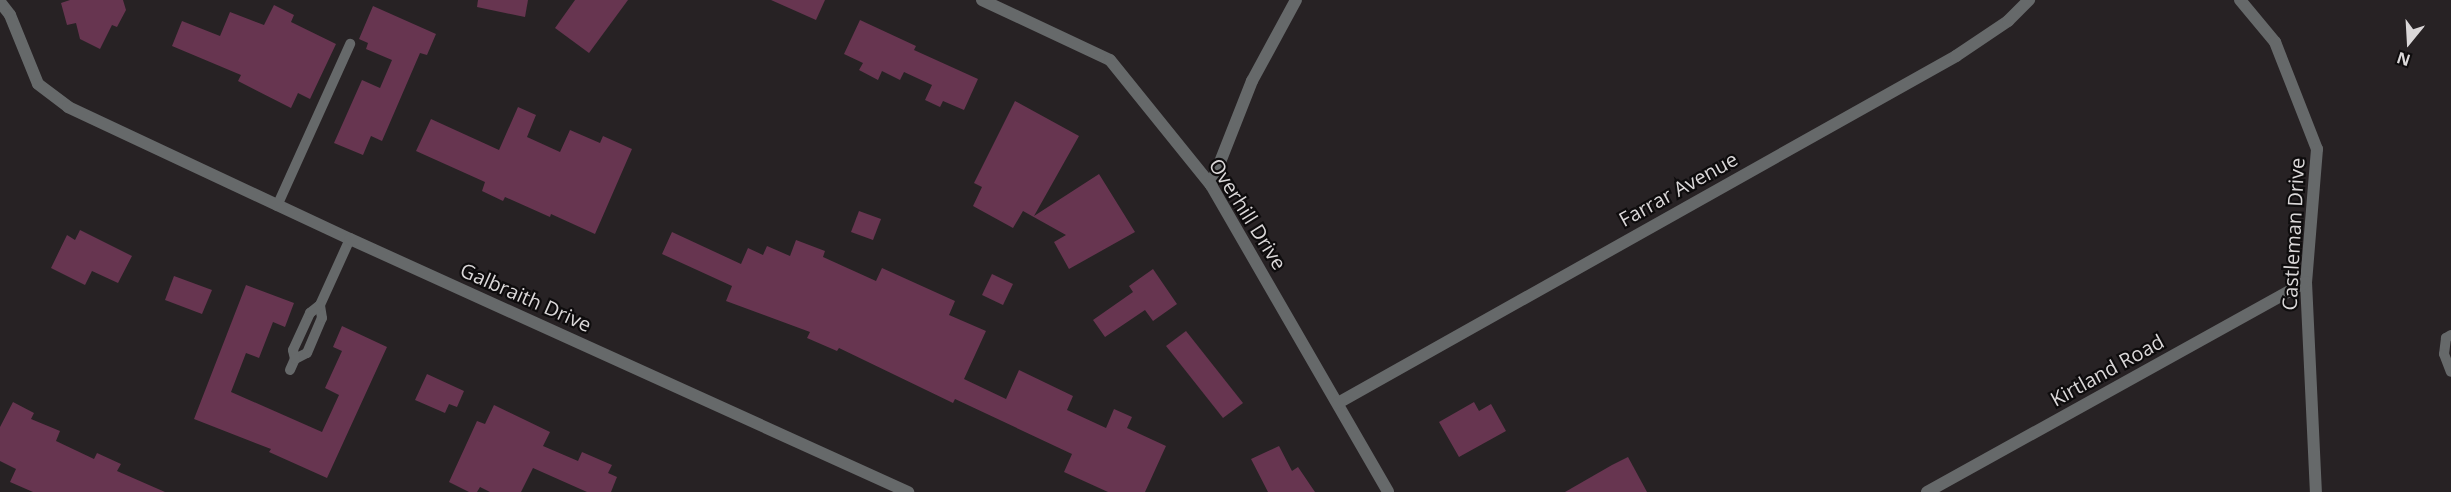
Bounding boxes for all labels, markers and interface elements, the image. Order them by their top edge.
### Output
north arrow [2379,12,2439,72]
text: N [2394,47,2413,72]
street label: Farrar Avenue [1615,147,1741,231]
street label: Overhill Drive [1204,154,1292,274]
street label: Castleman Drive [2277,157,2309,311]
street label: Galbraith Drive [457,257,595,337]
street label: Kirtland Road [2046,329,2168,411]

